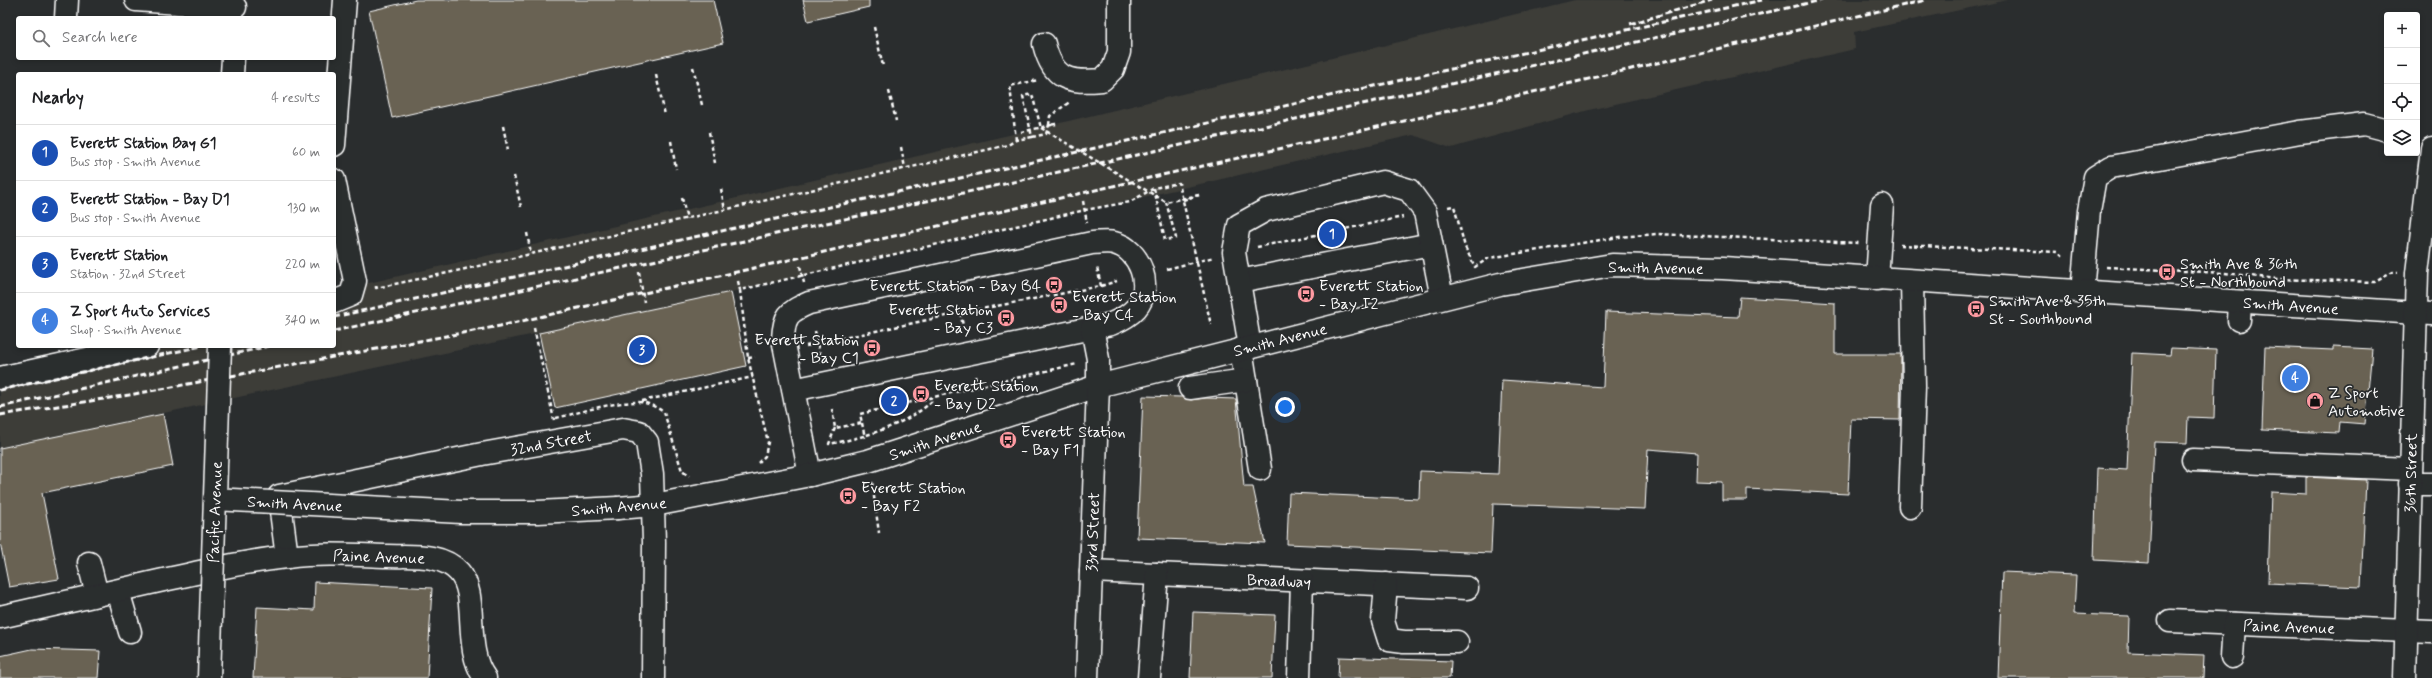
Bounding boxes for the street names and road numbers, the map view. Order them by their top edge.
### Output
street label: Smith Avenue [1608,257,1704,280]
street label: Smith Avenue [2242,293,2339,320]
street label: Smith Avenue [1231,319,1329,362]
street label: Smith Avenue [887,417,984,466]
street label: 32nd Street [509,426,594,461]
street label: 36th Street [2400,432,2423,513]
street label: Pacific Avenue [203,461,228,563]
street label: Smith Avenue [247,492,343,517]
street label: 33rd Street [1082,492,1105,572]
street label: Smith Avenue [571,493,668,522]
street label: Paine Avenue [333,545,425,570]
street label: Broadway [1247,570,1311,593]
street label: Paine Avenue [2243,615,2335,640]

